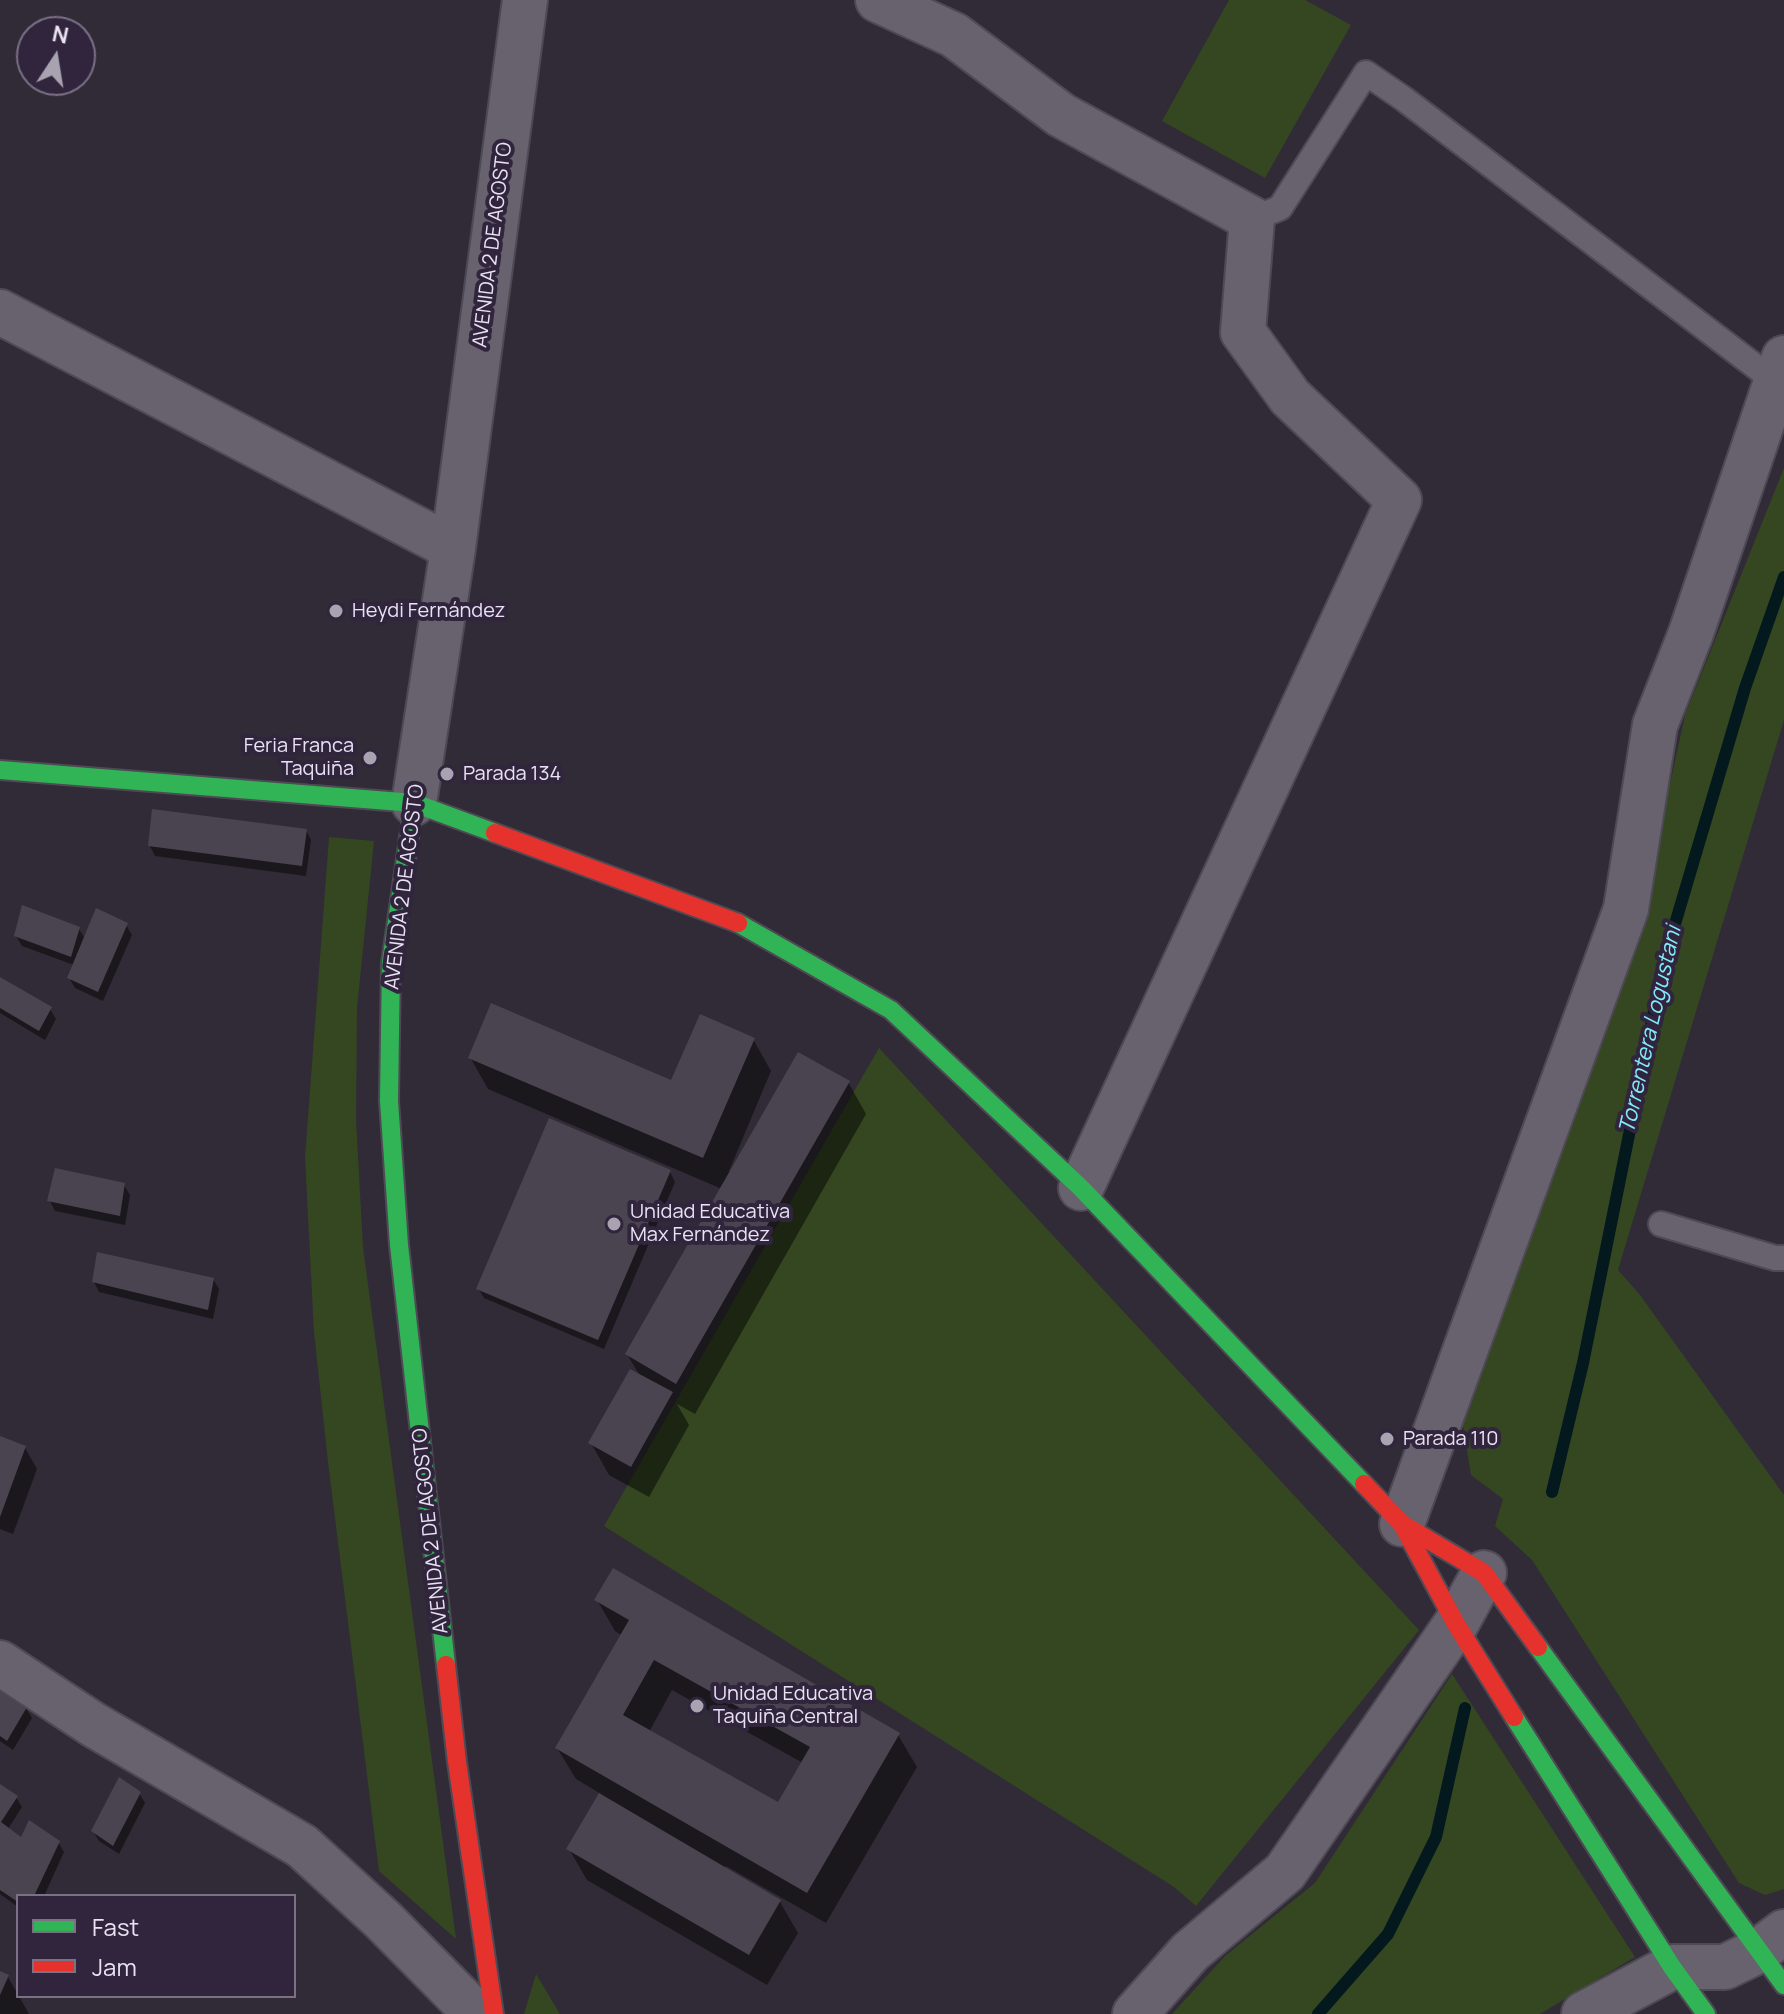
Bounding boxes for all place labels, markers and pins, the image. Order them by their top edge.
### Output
place label: Heydi Fernández [352,599,505,623]
marker: Heydi Fernández [327,602,345,620]
place label: Feria Franca Taquiña [244,734,354,781]
marker: Feria Franca Taquiña [361,749,379,767]
place label: Parada 134 [463,762,561,786]
marker: Parada 134 [438,765,456,783]
place label: Unidad Educativa Max Fernández [630,1200,790,1247]
marker: Unidad Educativa Max Fernández [605,1215,623,1233]
place label: Parada 110 [1403,1427,1498,1451]
marker: Parada 110 [1378,1430,1396,1448]
place label: Unidad Educativa Taquiña Central [713,1682,873,1729]
marker: Unidad Educativa Taquiña Central [688,1697,706,1715]

